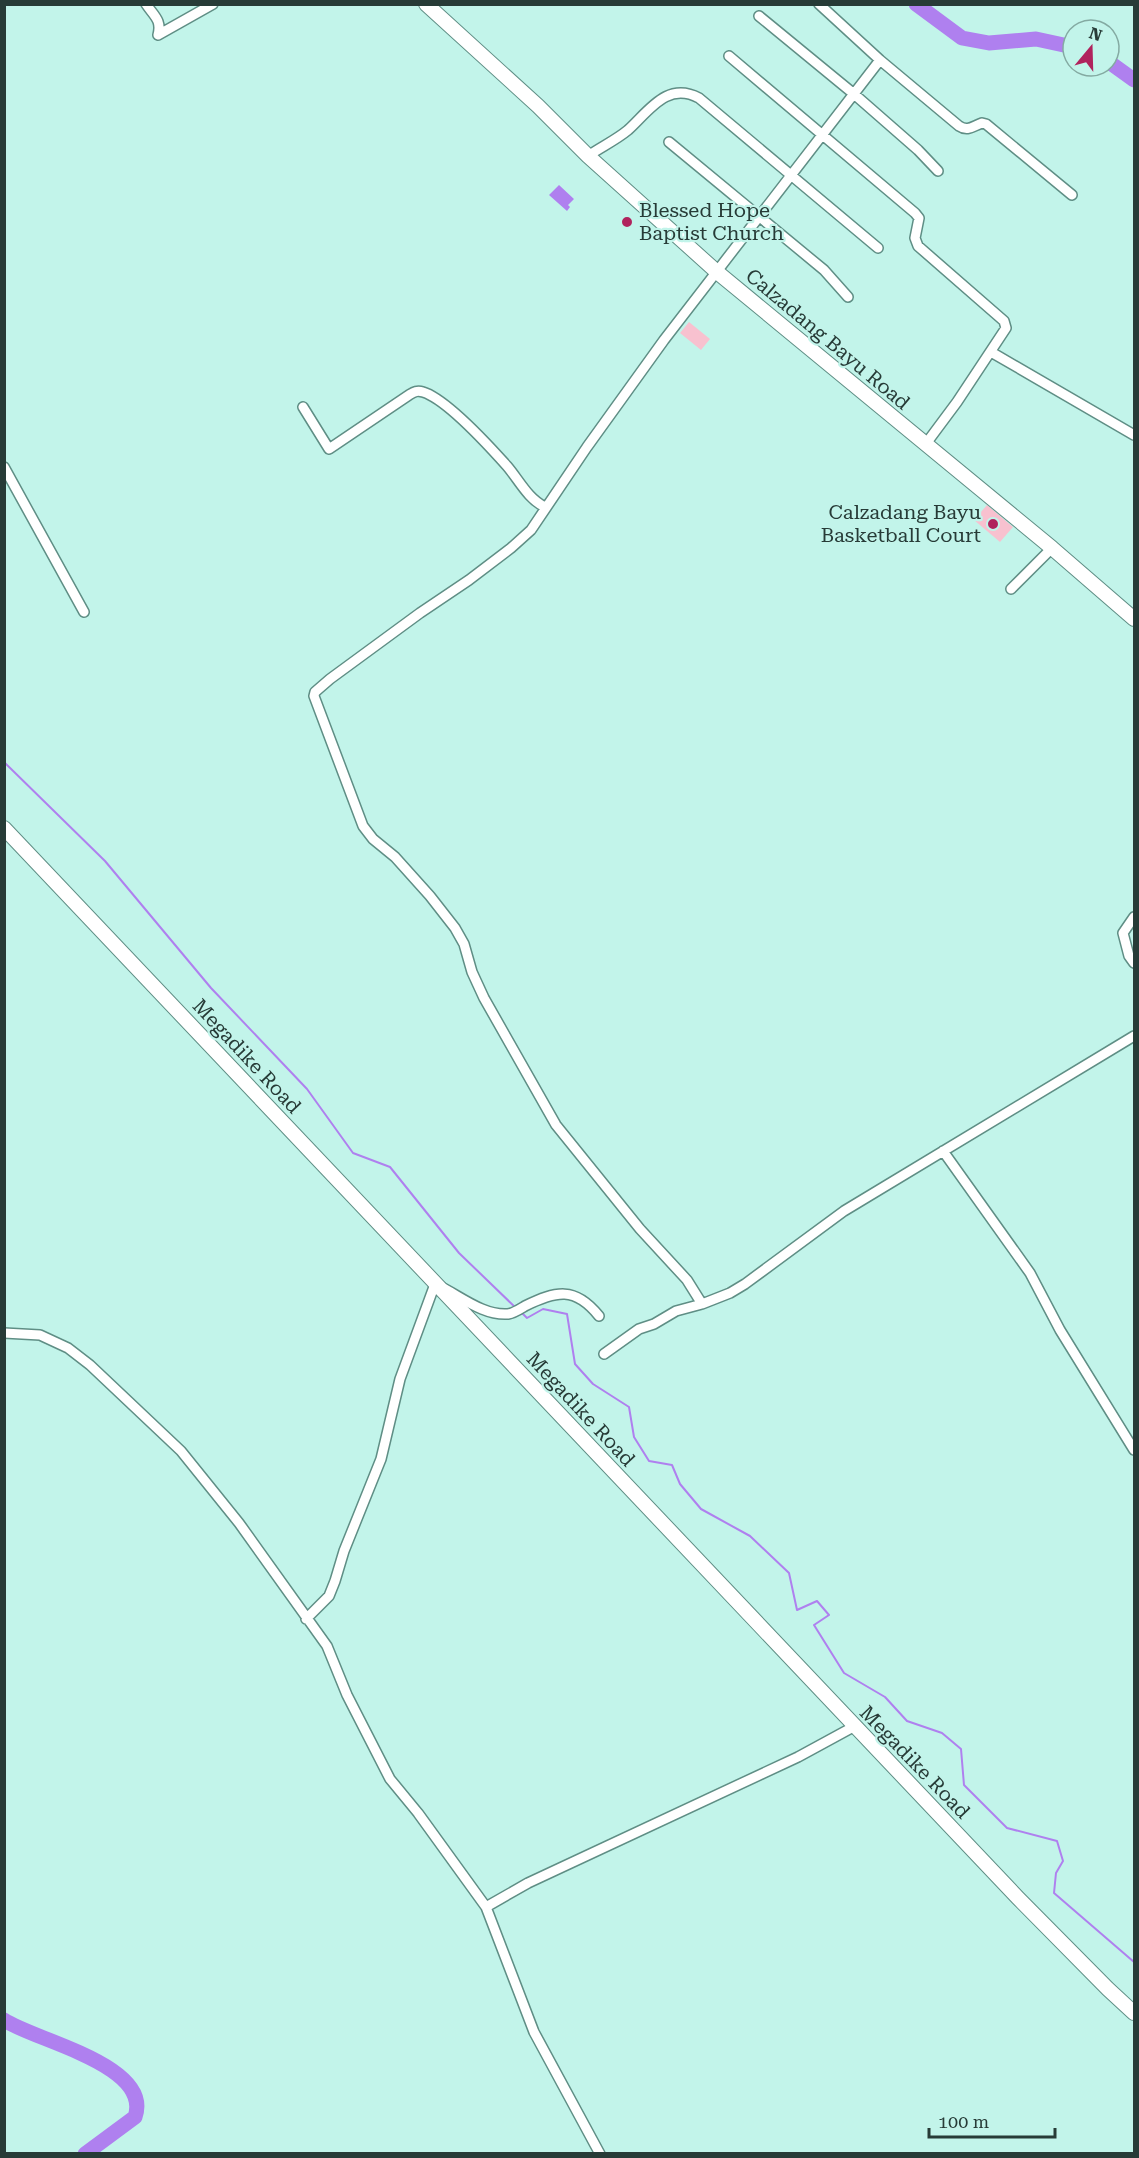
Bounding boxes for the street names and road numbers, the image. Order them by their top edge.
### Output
street label: Calzadang Bayu Road [741,263,915,415]
street label: Megadike Road [188,994,306,1118]
street label: Megadike Road [522,1347,640,1471]
street label: Megadike Road [855,1700,975,1824]

